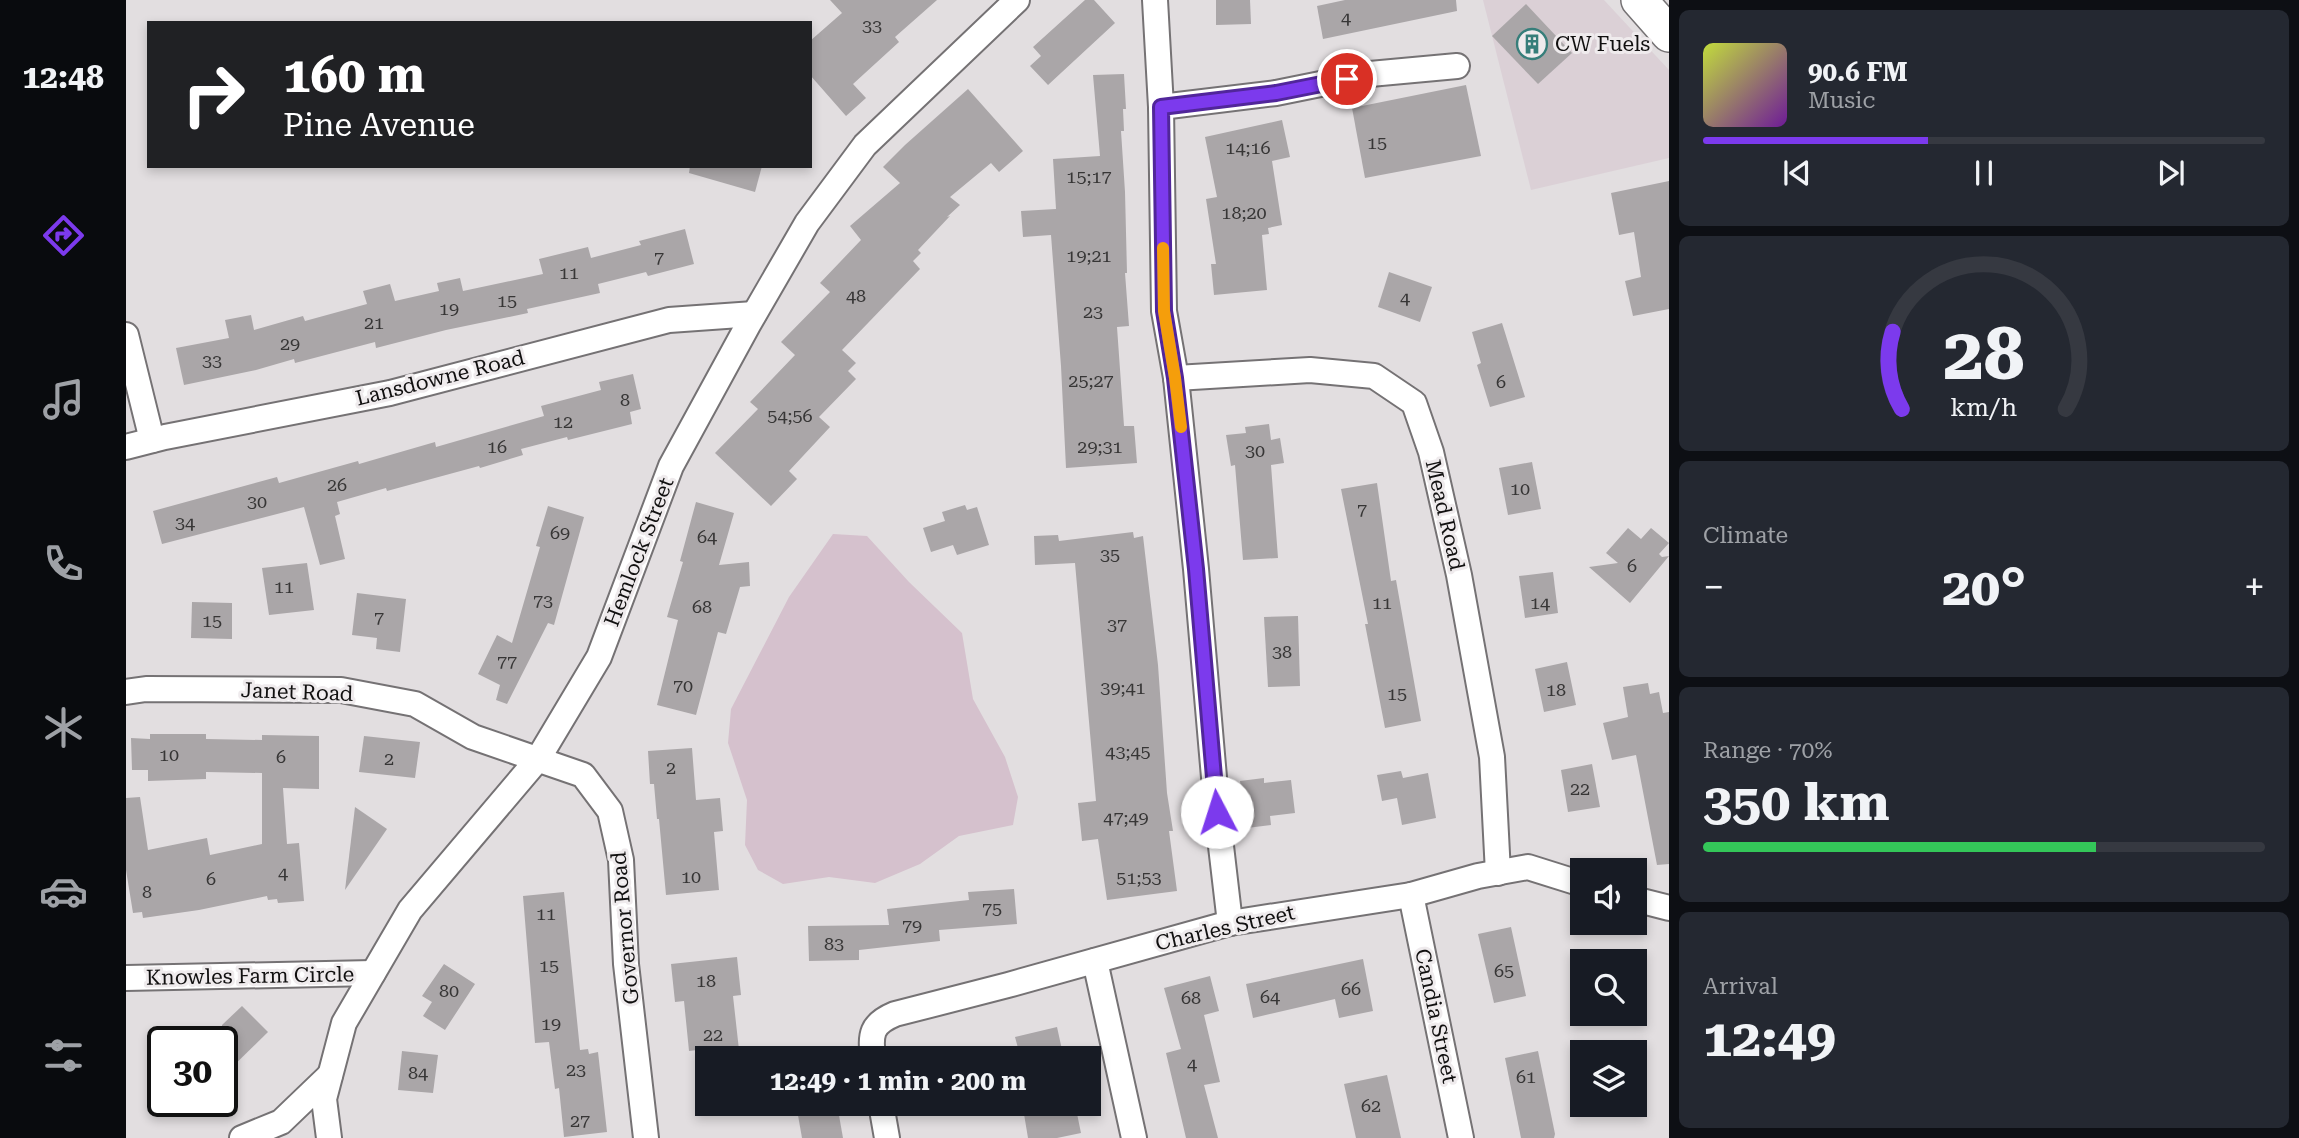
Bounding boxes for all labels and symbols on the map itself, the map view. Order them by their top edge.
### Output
house number: 4 [1341,7,1351,28]
house number: 33 [862,15,882,36]
building icon: CW Fuels [1515,27,1549,61]
place label: CW Fuels [1555,32,1650,56]
pin [1317,49,1377,109]
house number: 15 [1367,132,1387,153]
house number: 14;16 [1225,137,1271,158]
house number: 15;17 [1066,166,1112,187]
house number: 18;20 [1221,202,1267,223]
house number: 19;21 [1066,245,1112,266]
house number: 7 [654,247,664,268]
house number: 11 [559,262,579,283]
house number: 48 [846,285,866,306]
house number: 4 [1400,287,1410,308]
house number: 15 [497,290,517,311]
house number: 19 [439,298,459,319]
house number: 23 [1083,301,1103,322]
house number: 21 [364,312,384,333]
house number: 29 [280,333,300,354]
street label: Lansdowne Road [353,345,527,411]
house number: 33 [202,350,222,371]
house number: 25;27 [1068,370,1114,391]
house number: 6 [1496,371,1506,392]
house number: 8 [620,389,630,410]
house number: 54;56 [767,405,813,426]
house number: 12 [553,411,573,432]
house number: 16 [487,436,507,457]
house number: 29;31 [1077,436,1123,457]
house number: 30 [1245,440,1265,461]
street label: Mead Road [1421,457,1469,573]
house number: 26 [327,474,347,495]
street label: Hemlock Street [600,474,679,630]
house number: 10 [1510,478,1530,499]
house number: 30 [247,491,267,512]
house number: 7 [1357,499,1367,520]
house number: 34 [175,512,195,533]
house number: 69 [550,522,570,543]
house number: 64 [697,526,717,547]
house number: 35 [1100,544,1120,565]
house number: 6 [1627,555,1637,576]
house number: 11 [274,576,294,597]
house number: 73 [533,590,553,611]
house number: 11 [1372,592,1392,613]
house number: 14 [1530,592,1550,613]
house number: 68 [692,596,712,617]
house number: 7 [374,607,384,628]
house number: 15 [202,610,222,631]
house number: 37 [1107,614,1127,635]
house number: 38 [1272,641,1292,662]
house number: 77 [497,651,517,672]
house number: 70 [673,675,693,696]
house number: 39;41 [1100,677,1146,698]
street label: Janet Road [240,678,354,706]
house number: 18 [1546,679,1566,700]
house number: 15 [1387,683,1407,704]
house number: 43;45 [1105,741,1151,762]
house number: 10 [159,744,179,765]
house number: 6 [276,746,286,767]
house number: 2 [384,748,394,769]
house number: 2 [666,757,676,778]
position arrow [1180,775,1254,849]
house number: 22 [1570,778,1590,799]
house number: 47;49 [1103,807,1149,828]
street label: Governor Road [606,850,644,1005]
house number: 4 [278,862,288,883]
house number: 10 [681,866,701,887]
house number: 51;53 [1116,867,1162,888]
house number: 6 [206,868,216,889]
house number: 8 [142,881,152,902]
house number: 75 [982,898,1002,919]
street label: Charles Street [1153,900,1297,956]
house number: 11 [536,903,556,924]
house number: 79 [902,915,922,936]
house number: 83 [824,933,844,954]
street label: Candia Street [1410,946,1462,1086]
house number: 15 [539,955,559,976]
house number: 65 [1494,960,1514,981]
street label: Knowles Farm Circle [146,962,354,990]
house number: 18 [696,970,716,991]
house number: 66 [1341,978,1361,999]
house number: 80 [439,980,459,1001]
house number: 64 [1260,986,1280,1007]
house number: 68 [1181,987,1201,1008]
house number: 19 [541,1013,561,1034]
house number: 22 [703,1024,723,1045]
speed limit sign: 30 [147,1026,238,1117]
house number: 4 [1187,1053,1197,1074]
house number: 23 [566,1059,586,1080]
house number: 84 [408,1062,428,1083]
house number: 61 [1516,1066,1536,1087]
house number: 62 [1361,1095,1381,1116]
house number: 27 [570,1110,590,1131]

